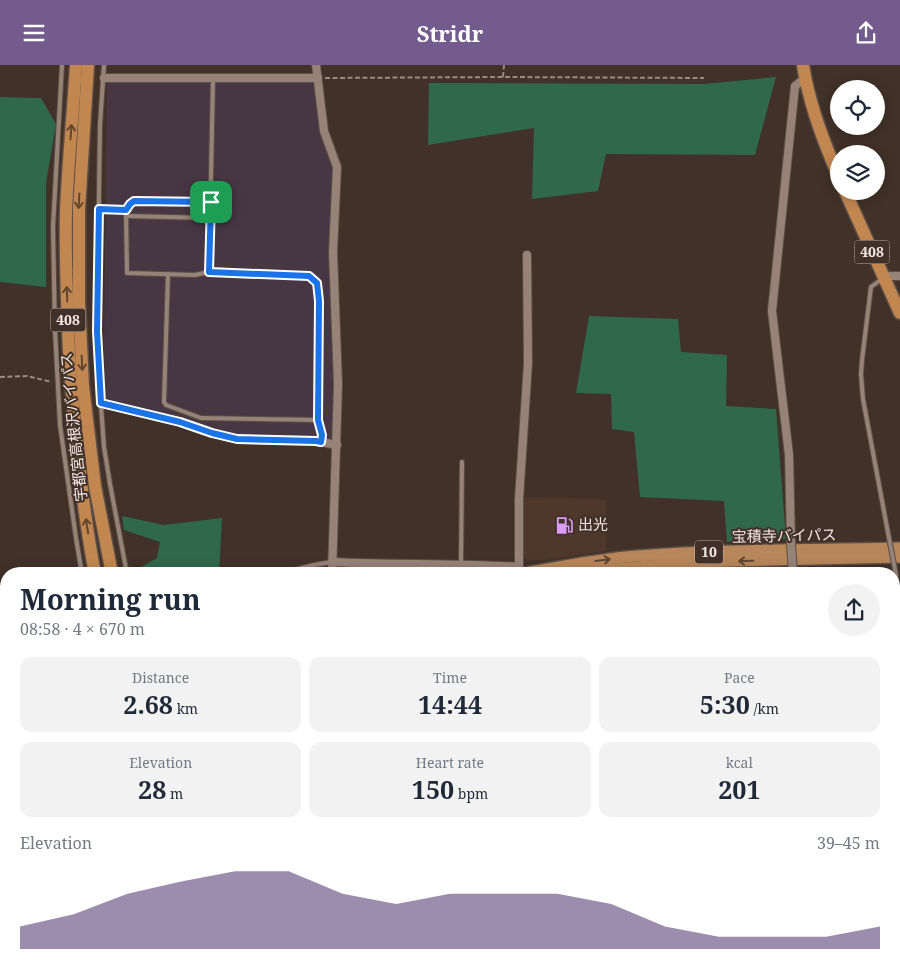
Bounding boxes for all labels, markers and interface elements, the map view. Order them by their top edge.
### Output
text: Stridr [417,18,483,48]
icon: menu [20,19,48,47]
icon: share [852,19,880,47]
map controls [830,80,885,200]
button: locate [830,80,885,135]
one-way arrow [66,124,76,140]
button: layers [830,145,885,200]
pin [190,181,232,223]
icon: arrive [197,188,225,216]
one-way arrow [75,193,84,209]
road number: 408 [854,241,890,263]
one-way arrow [62,287,72,303]
road number: 408 [50,309,86,331]
street label: 宇都宮高根沢バイパス [55,352,91,503]
one-way arrow [78,355,87,371]
place label: 出光 [578,514,608,534]
fuel station icon: 出光 [554,515,574,535]
one-way arrow [82,518,92,534]
street label: 宝積寺バイパス [731,524,837,546]
road number: 10 [695,541,723,563]
one-way arrow [594,555,610,565]
one-way arrow [739,556,755,566]
text: Morning run [20,580,201,618]
button: share [828,584,880,636]
text: 08:58 · 4 × 670 m [20,618,145,640]
text: Distance [132,668,189,687]
text: Time [433,668,467,687]
text: Pace [724,668,755,687]
text: 2.68 [123,687,173,721]
text: 14:44 [418,687,482,721]
text: 5:30 [700,687,750,721]
text: km [173,699,198,718]
text: /km [750,699,779,718]
text: Elevation [129,753,192,772]
text: Heart rate [416,753,484,772]
text: kcal [726,753,753,772]
text: 28 [138,772,166,806]
text: 150 [412,772,454,806]
text: 201 [718,772,761,806]
text: m [166,784,183,803]
text: bpm [454,784,488,803]
text: Elevation [20,832,92,854]
text: 39–45 m [817,832,880,854]

